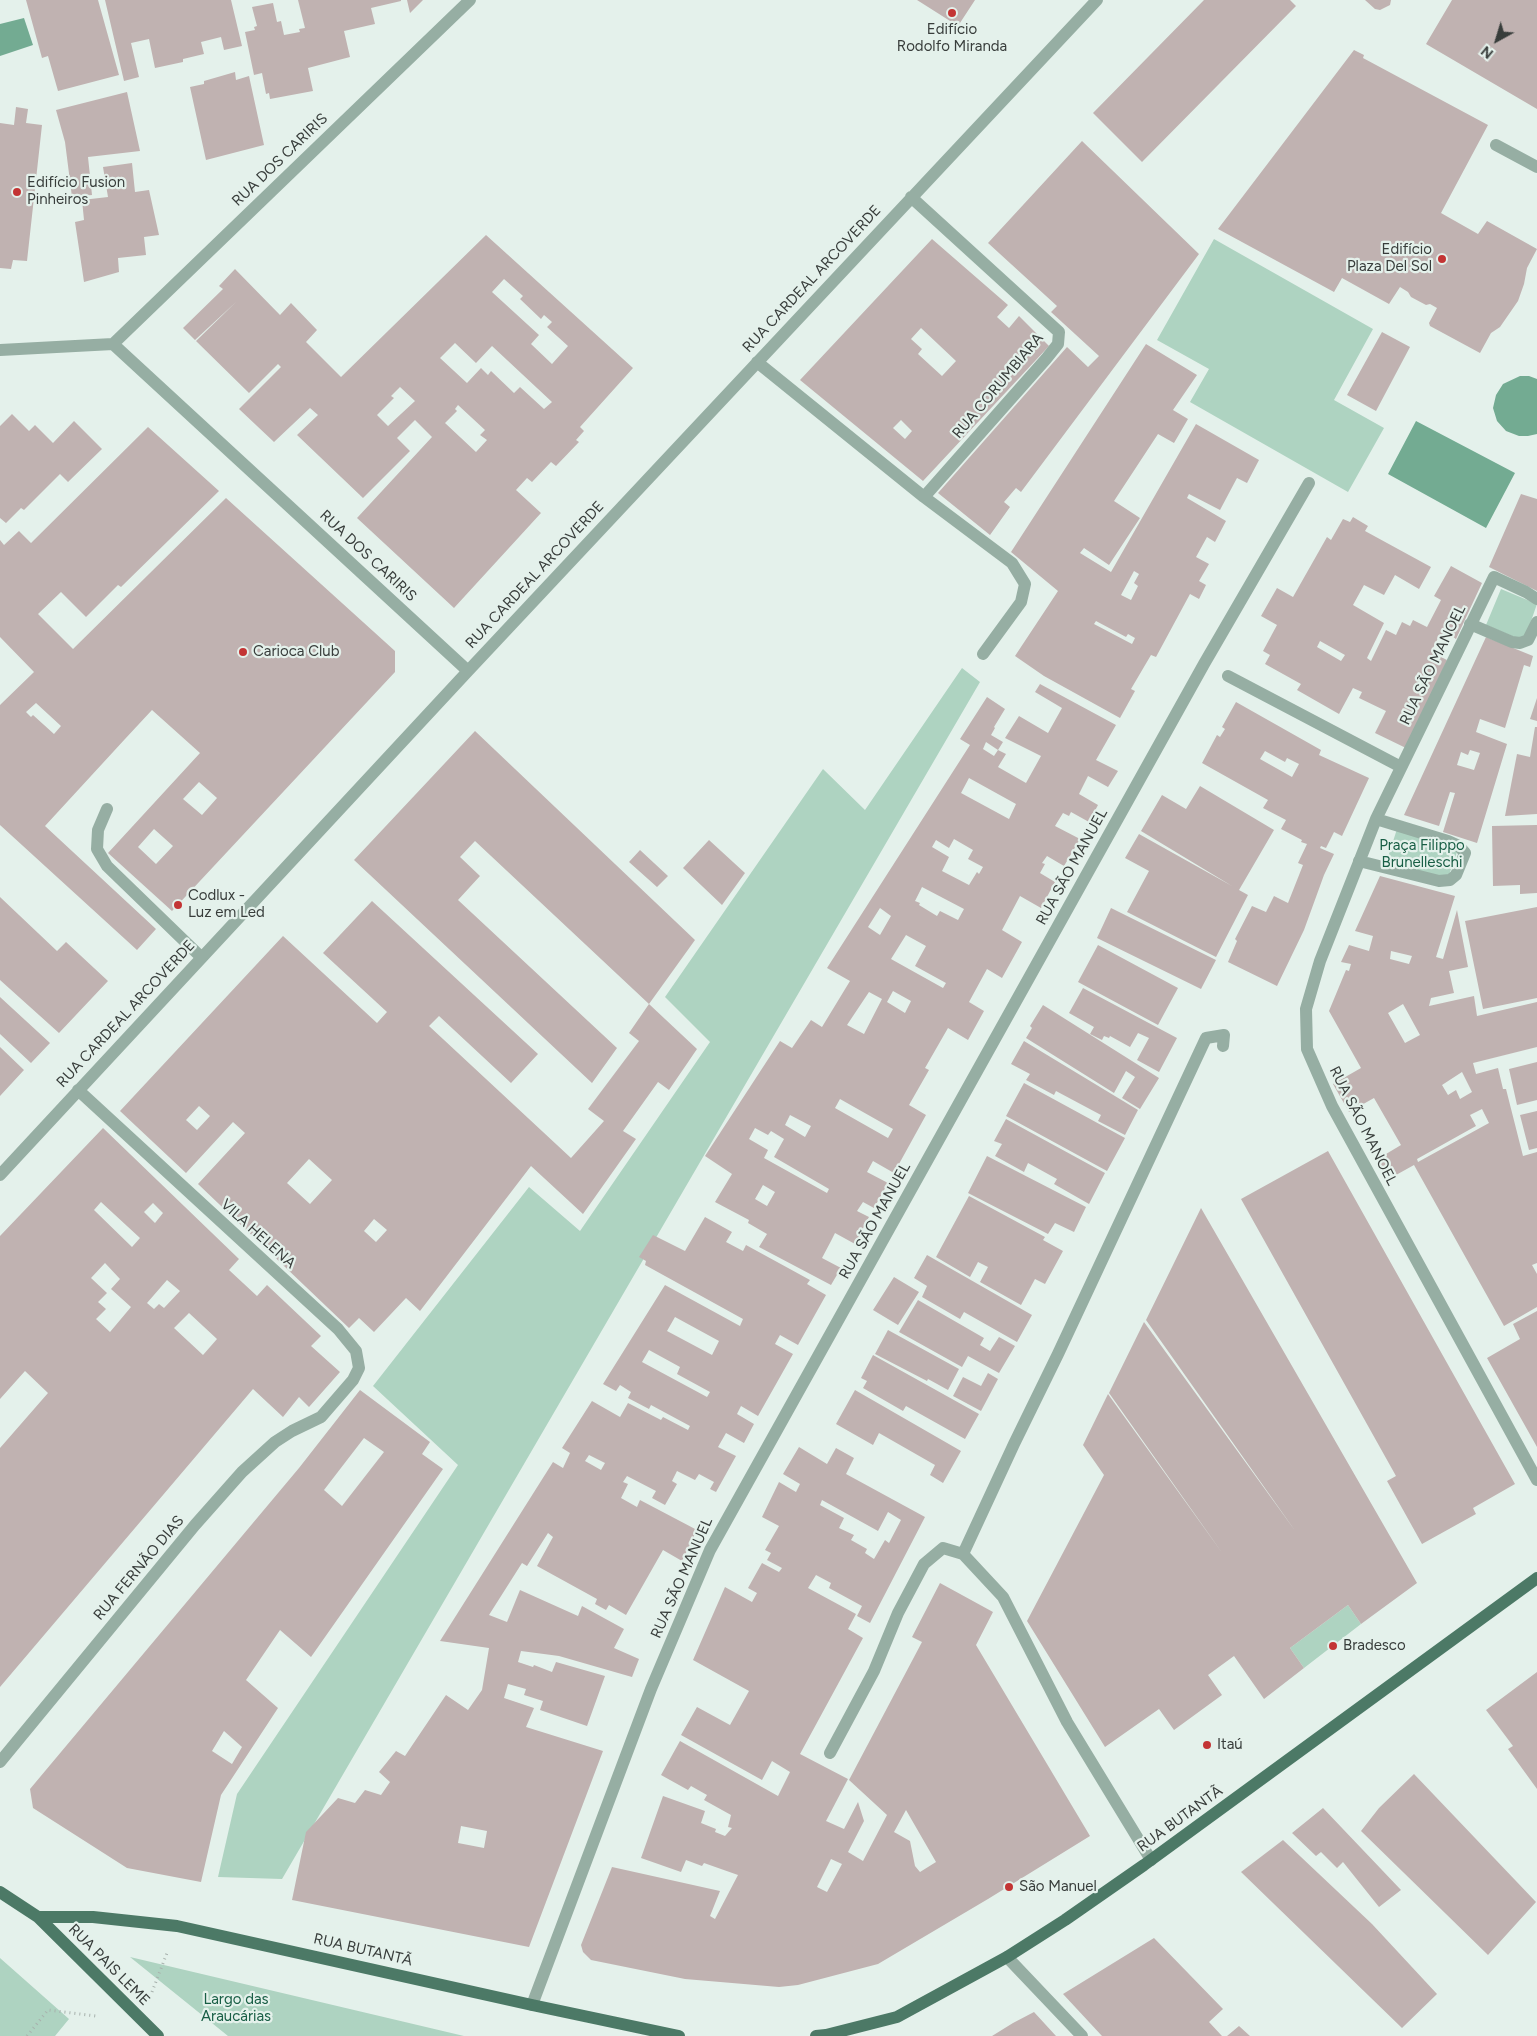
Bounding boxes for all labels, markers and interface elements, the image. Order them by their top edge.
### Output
marker: Edifício Rodolfo Miranda [946,7,958,19]
north arrow [1472,15,1522,65]
place label: Edifício Rodolfo Miranda [897,21,1007,56]
text: N [1478,42,1497,62]
street label: RUA DOS CARIRIS [228,110,332,210]
place label: Edifício Fusion Pinheiros [27,174,125,209]
marker: Edifício Fusion Pinheiros [11,186,23,198]
street label: RUA CARDEAL ARCOVERDE [739,202,885,356]
place label: Edifício Plaza Del Sol [1347,241,1432,276]
marker: Edifício Plaza Del Sol [1436,253,1448,265]
street label: RUA CORUMBIARA [949,330,1047,442]
street label: RUA CARDEAL ARCOVERDE [462,498,608,652]
street label: RUA DOS CARIRIS [316,507,420,605]
street label: RUA SÃO MANOEL [1396,602,1470,728]
place label: Carioca Club [253,643,339,661]
marker: Carioca Club [237,646,249,658]
street label: RUA SÃO MANUEL [1033,806,1111,928]
park label: Praça Filippo Brunelleschi [1379,837,1465,872]
place label: Codlux - Luz em Led [188,887,265,922]
marker: Codlux - Luz em Led [172,899,184,911]
street label: RUA CARDEAL ARCOVERDE [53,937,199,1091]
street label: RUA SÃO MANOEL [1325,1063,1401,1189]
street label: RUA SÃO MANUEL [836,1160,914,1282]
street label: VILA HELENA [217,1196,299,1272]
street label: RUA FERNÃO DIAS [90,1512,188,1624]
street label: RUA SÃO MANUEL [647,1515,717,1641]
place label: Bradesco [1343,1637,1406,1655]
marker: Bradesco [1327,1640,1339,1652]
place label: Itaú [1217,1736,1243,1754]
marker: Itaú [1201,1739,1213,1751]
street label: RUA BUTANTÃ [1134,1782,1226,1856]
place label: São Manuel [1019,1878,1097,1896]
marker: São Manuel [1003,1881,1015,1893]
street label: RUA PAIS LEME [64,1920,154,2010]
street label: RUA BUTANTÃ [312,1930,414,1970]
park label: Largo das Araucárias [201,1991,271,2026]

